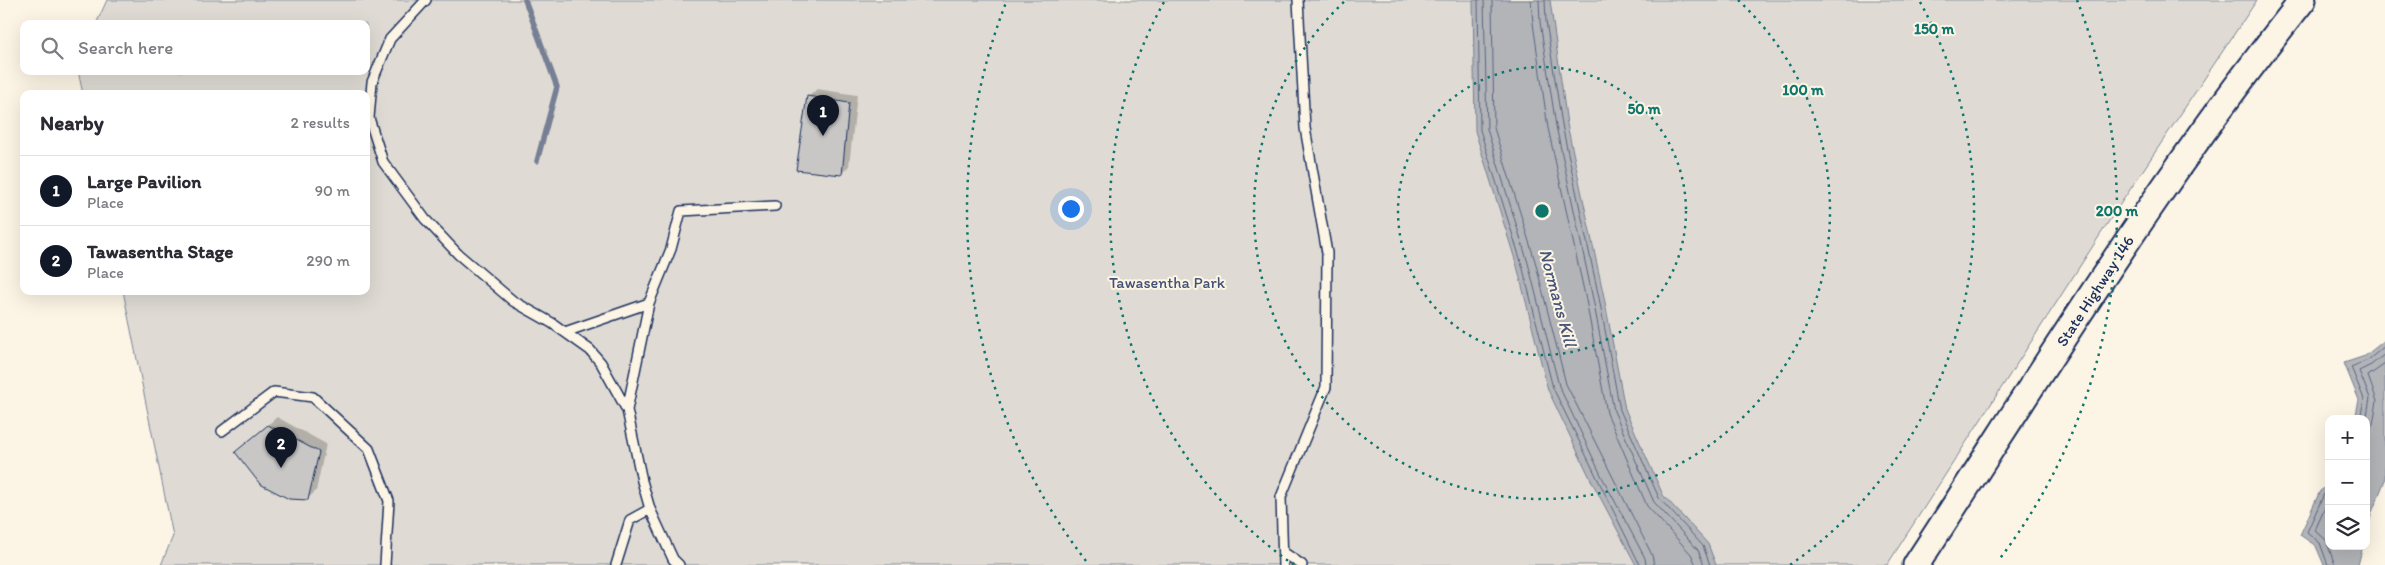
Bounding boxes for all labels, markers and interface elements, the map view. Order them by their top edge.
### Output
search box [20,20,370,75]
text: 150 m [1914,20,1954,38]
icon: search [38,34,66,62]
text: Search here [78,36,173,59]
text: 100 m [1782,81,1824,99]
pin: 1 [807,95,839,136]
text: 50 m [1627,100,1661,118]
text: Nearby [40,110,104,135]
text: 2 results [290,113,350,132]
text: Large Pavilion [87,170,201,193]
text: 1 [52,181,60,200]
text: 90 m [315,181,350,200]
text: Place [87,193,124,212]
your location [1058,196,1084,222]
centre of rings [1533,202,1551,220]
text: 200 m [2096,202,2139,220]
street label: State Highway 146 [2052,232,2138,350]
text: Tawasentha Stage [87,240,233,263]
water label: Normans Kill [1534,247,1582,351]
text: 2 [52,251,60,270]
text: 290 m [306,251,350,270]
text: Place [87,263,124,282]
park label: Tawasentha Park [1109,273,1226,292]
map controls [2325,415,2370,550]
button: + [2325,415,2370,460]
pin: 2 [265,427,297,468]
button: − [2325,460,2370,505]
button: layers [2325,505,2370,550]

